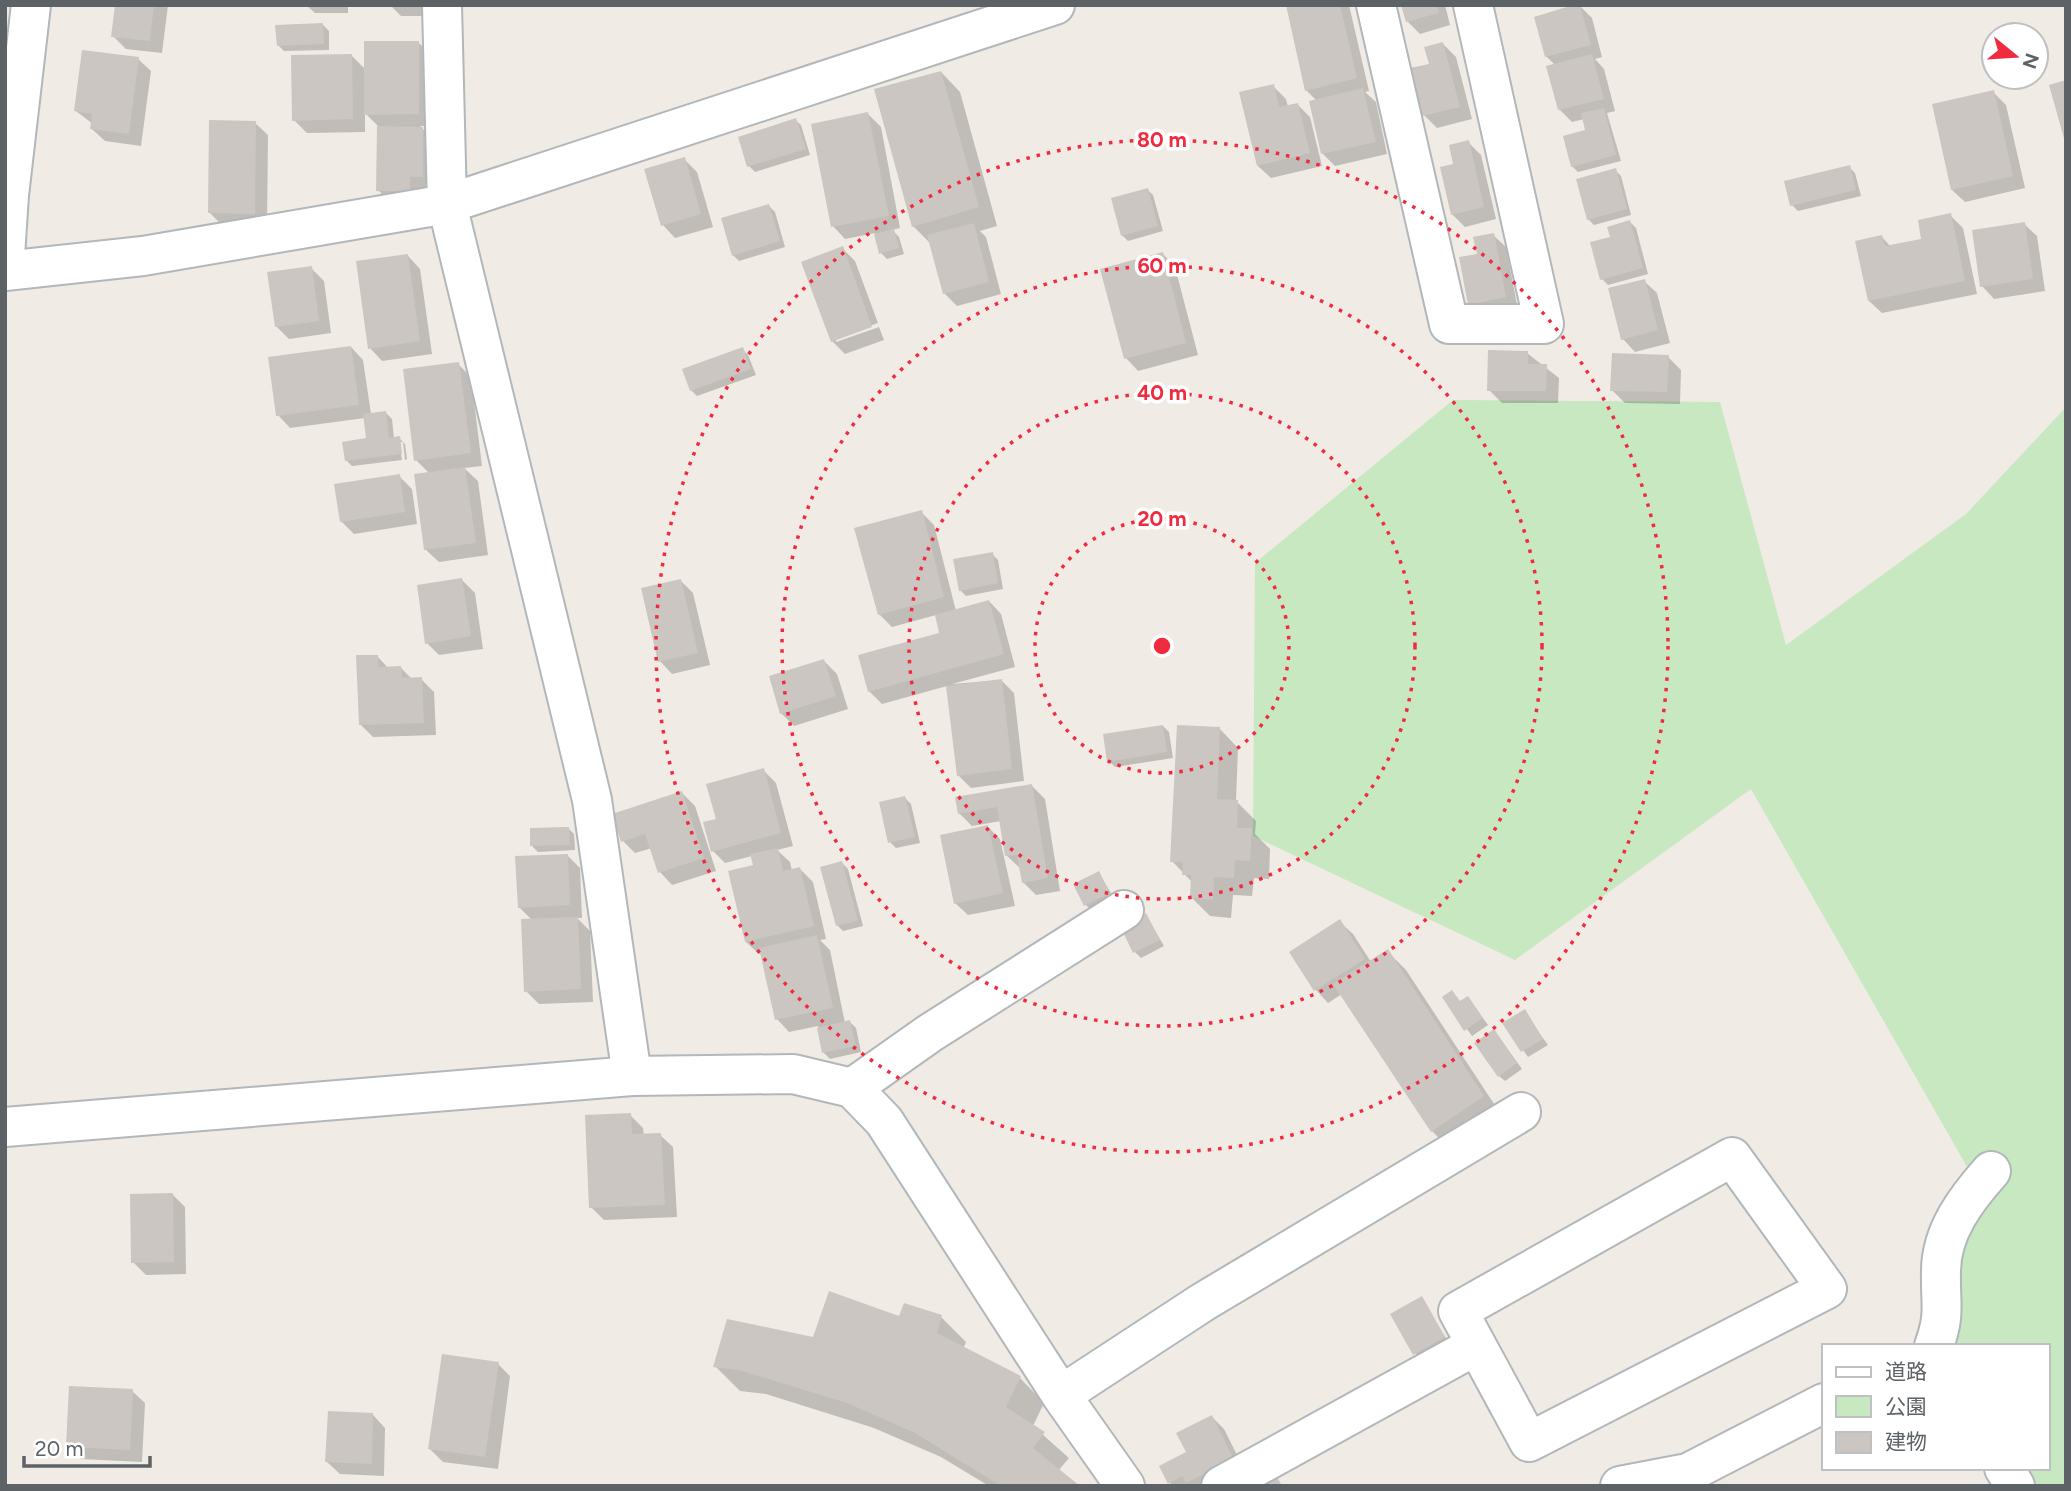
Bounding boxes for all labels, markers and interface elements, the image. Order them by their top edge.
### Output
north arrow [1980,21,2050,91]
text: N [2017,51,2044,72]
text: 80 m [1137,127,1187,152]
text: 60 m [1137,253,1187,278]
text: 40 m [1137,380,1187,405]
text: 20 m [1137,506,1187,531]
centre of rings [1150,634,1174,658]
legend [1822,1344,2050,1470]
text: 道路 [1885,1359,1927,1384]
text: 公園 [1885,1394,1927,1419]
scale bar [24,1424,150,1468]
text: 建物 [1885,1429,1927,1454]
text: 20 m [35,1436,83,1461]

